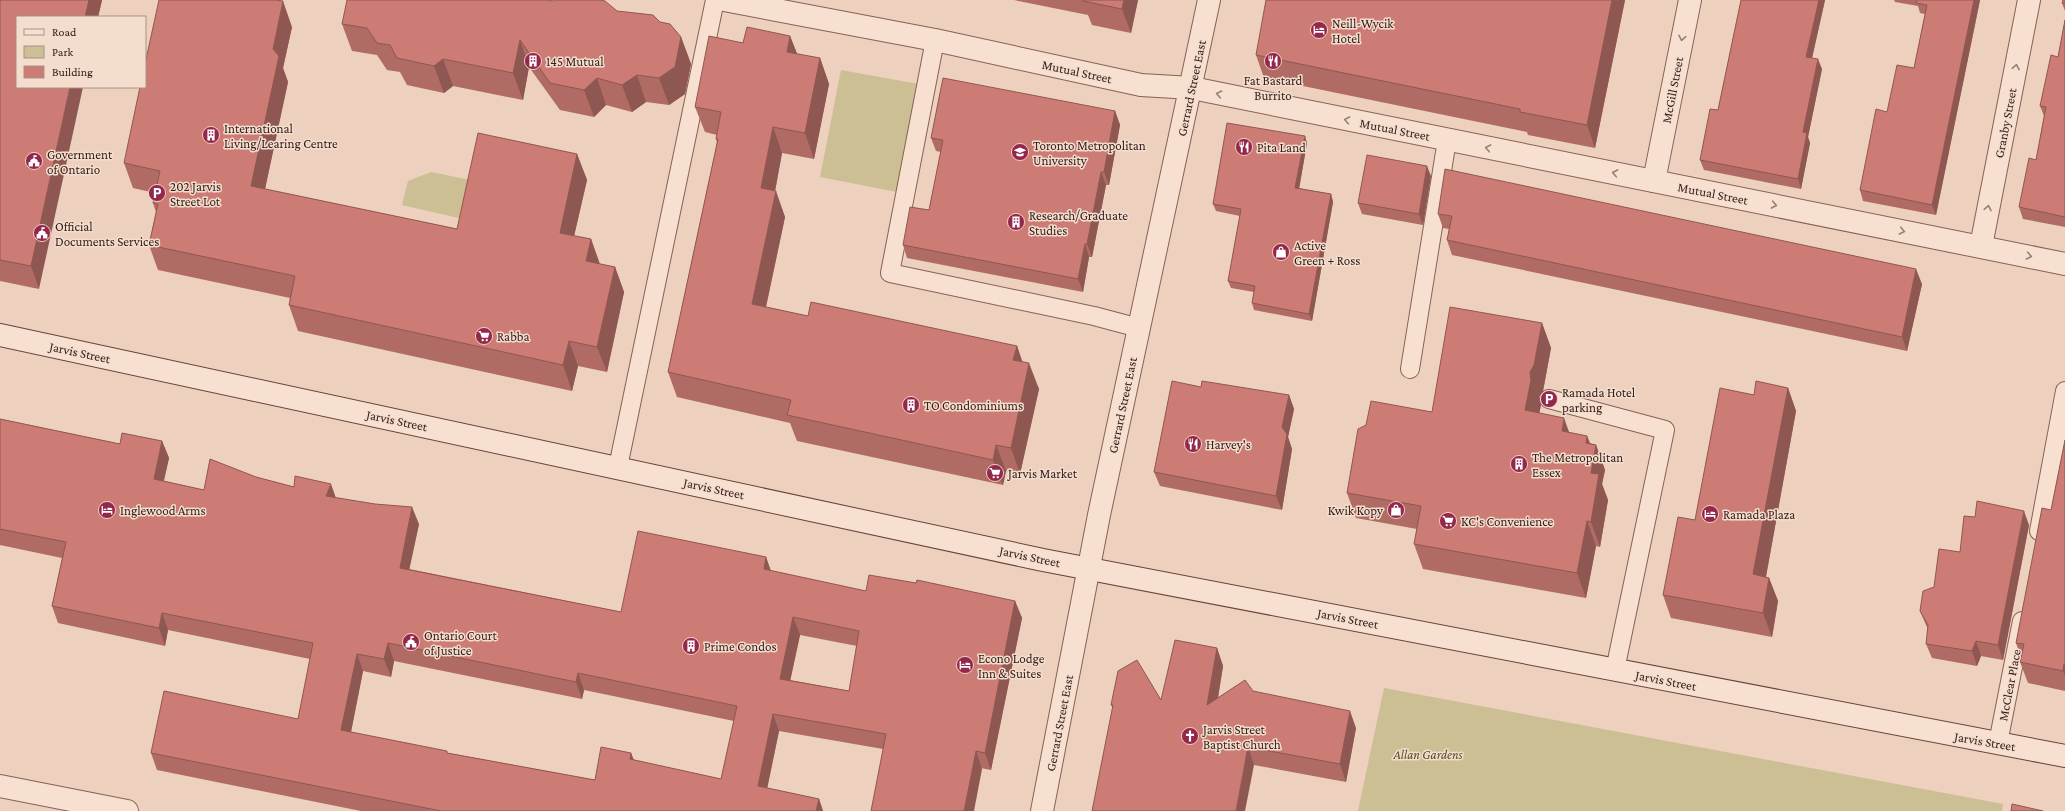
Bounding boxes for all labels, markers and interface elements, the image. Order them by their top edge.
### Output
legend [16,16,146,88]
place label: Neill-Wycik Hotel [1332,16,1394,46]
hotel icon: Neill-Wycik Hotel [1309,20,1329,40]
text: Road [52,25,77,39]
one-way arrow [1678,35,1687,41]
street label: Gerrard Street East [1174,38,1209,138]
text: Park [52,45,74,59]
building icon: 145 Mutual [523,51,543,71]
restaurant icon: Fat Bastard Burrito [1263,51,1283,71]
place label: 145 Mutual [546,54,604,69]
street label: McGill Street [1659,55,1686,125]
street label: Mutual Street [1041,57,1114,86]
one-way arrow [2011,64,2020,70]
text: Building [52,65,93,79]
place label: Fat Bastard Burrito [1244,73,1302,103]
street label: Granby Street [1991,86,2020,159]
one-way arrow [1216,91,1222,99]
street label: Mutual Street [1359,115,1432,144]
one-way arrow [1344,116,1350,124]
place label: International Living/Learing Centre [224,121,338,151]
building icon: International Living/Learing Centre [201,125,221,145]
restaurant icon: Pita Land [1234,137,1254,157]
place label: Toronto Metropolitan University [1033,138,1146,168]
place label: Pita Land [1257,140,1306,155]
school or university icon: Toronto Metropolitan University [1010,142,1030,162]
one-way arrow [1485,144,1491,152]
place label: Government of Ontario [47,147,113,177]
public building icon: Government of Ontario [24,151,44,171]
one-way arrow [1612,170,1619,178]
place label: 202 Jarvis Street Lot [170,179,221,209]
street label: Mutual Street [1677,179,1750,208]
parking icon: 202 Jarvis Street Lot [147,183,167,203]
one-way arrow [1771,200,1777,209]
one-way arrow [1984,205,1992,211]
place label: Research/Graduate Studies [1029,208,1128,238]
building icon: Research/Graduate Studies [1006,212,1026,232]
place label: Official Documents Services [55,219,159,249]
public building icon: Official Documents Services [32,223,52,243]
one-way arrow [1899,226,1905,234]
place label: Active Green + Ross [1294,238,1360,268]
shop icon: Active Green + Ross [1271,242,1291,262]
one-way arrow [2026,252,2032,260]
supermarket icon: Rabba [474,326,494,346]
place label: Rabba [497,329,530,344]
street label: Jarvis Street [47,339,112,366]
street label: Gerrard Street East [1105,355,1140,455]
place label: Ramada Hotel parking [1562,385,1636,415]
parking icon: Ramada Hotel parking [1539,389,1559,409]
building icon: TO Condominiums [901,395,921,415]
place label: TO Condominiums [924,398,1023,413]
street label: Jarvis Street [364,407,429,434]
restaurant icon: Harvey's [1183,434,1203,454]
place label: Harvey's [1206,437,1251,452]
place label: The Metropolitan Essex [1532,450,1623,480]
building icon: The Metropolitan Essex [1509,454,1529,474]
supermarket icon: Jarvis Market [985,463,1005,483]
place label: Jarvis Market [1007,466,1078,481]
street label: Jarvis Street [681,475,746,502]
hotel icon: Inglewood Arms [97,500,117,520]
shop icon: Kwik Kopy [1386,500,1406,520]
place label: Inglewood Arms [120,503,206,518]
place label: Kwik Kopy [1328,503,1384,518]
hotel icon: Ramada Plaza [1700,504,1720,524]
place label: Ramada Plaza [1723,507,1795,522]
supermarket icon: KC's Convenience [1438,511,1458,531]
place label: KC's Convenience [1461,514,1554,529]
street label: Jarvis Street [997,543,1062,570]
street label: Jarvis Street [1315,605,1380,632]
place label: Ontario Court of Justice [424,628,497,658]
public building icon: Ontario Court of Justice [401,632,421,652]
building icon: Prime Condos [681,636,701,656]
place label: Prime Condos [704,639,777,654]
street label: McClear Place [1995,648,2024,722]
place label: Econo Lodge Inn & Suites [978,651,1045,681]
hotel icon: Econo Lodge Inn & Suites [955,655,975,675]
street label: Jarvis Street [1633,667,1698,694]
street label: Gerrard Street East [1043,673,1076,773]
place label: Jarvis Street Baptist Church [1202,722,1281,752]
church icon: Jarvis Street Baptist Church [1180,726,1200,746]
street label: Jarvis Street [1952,729,2017,754]
park label: Allan Gardens [1392,747,1463,762]

